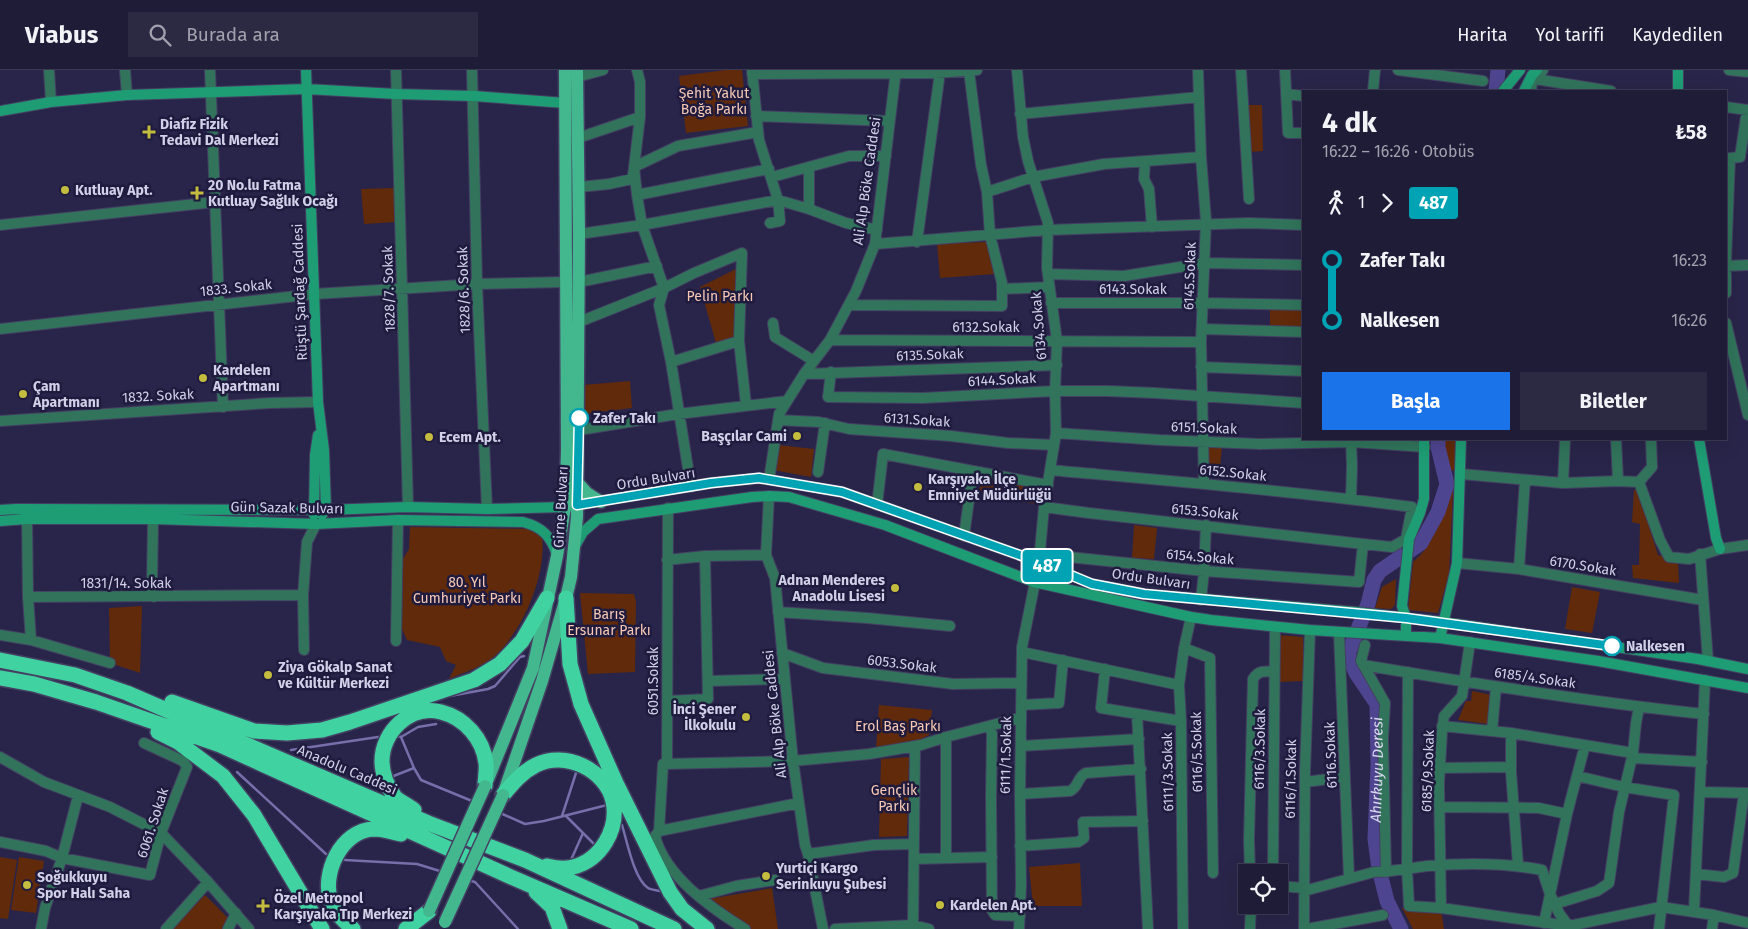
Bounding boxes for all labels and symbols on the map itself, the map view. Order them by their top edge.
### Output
park label: Şehit Yakut Boğa Parkı [679,85,750,118]
place label: Diafiz Fizik Tedavi Dal Merkezi [160,116,279,149]
street label: Ali Alp Böke Caddesi [850,116,884,246]
marker: Diafiz Fizik Tedavi Dal Merkezi [142,125,156,139]
place label: 20 No.lu Fatma Kutluay Sağlık Ocağı [208,177,338,210]
place label: Kutluay Apt. [75,182,153,199]
marker: Kutluay Apt. [59,184,71,196]
marker: 20 No.lu Fatma Kutluay Sağlık Ocağı [190,186,204,200]
street label: Rüştü Şardağ Caddesi [289,223,311,361]
street label: 6145.Sokak [1180,241,1200,310]
street label: 1828/7. Sokak [379,245,399,332]
street label: 1828/6. Sokak [454,245,474,334]
street label: 1833. Sokak [199,276,274,300]
street label: 6143.Sokak [1099,281,1168,298]
park label: Pelin Parkı [687,288,753,305]
street label: 6134.Sokak [1027,291,1050,361]
street label: 6132.Sokak [952,319,1021,336]
street label: 6135.Sokak [896,345,965,365]
place label: Kardelen Apartmanı [212,362,280,395]
street label: 6144.Sokak [967,370,1038,390]
marker: Kardelen Apartmanı [197,372,209,384]
place label: Çam Apartmanı [32,378,100,411]
street label: 1832. Sokak [122,386,195,406]
marker: Çam Apartmanı [17,388,29,400]
marker: Zafer Takı [569,408,589,428]
street label: 6131.Sokak [883,409,952,431]
place label: Zafer Takı [593,410,656,427]
street label: 6151.Sokak [1171,418,1238,438]
place label: Başçılar Cami [701,428,787,446]
place label: Ecem Apt. [439,429,501,446]
marker: Başçılar Cami [791,430,803,442]
marker: Ecem Apt. [423,431,435,443]
street label: 6152.Sokak [1199,461,1268,485]
street label: Ordu Bulvarı [616,464,696,494]
street label: Girne Bulvarı [550,466,572,548]
place label: Karşıyaka İlçe Emniyet Müdürlüğü [928,470,1051,504]
marker: Karşıyaka İlçe Emniyet Müdürlüğü [912,481,924,493]
street label: Gün Sazak Bulvarı [230,499,344,517]
street label: 6153.Sokak [1170,500,1240,524]
street label: 6154.Sokak [1165,546,1236,569]
line badge: 487 [1018,550,1076,582]
street label: 6170.Sokak [1548,552,1619,580]
street label: Ordu Bulvarı [1111,565,1191,593]
place label: Adnan Menderes Anadolu Lisesi [778,572,885,605]
park label: 80. Yıl Cumhuriyet Parkı [413,574,521,607]
street label: 1831/14. Sokak [80,575,172,592]
marker: Adnan Menderes Anadolu Lisesi [889,582,901,594]
park label: Barış Ersunar Parkı [567,606,651,639]
marker: Nalkesen [1602,636,1622,656]
place label: Nalkesen [1626,638,1685,655]
street label: 6051.Sokak [645,646,662,715]
street label: Ali Alp Böke Caddesi [760,649,790,779]
street label: 6053.Sokak [866,651,939,677]
place label: Ziya Gökalp Sanat ve Kültür Merkezi [277,659,393,692]
street label: 6185/4.Sokak [1493,664,1578,692]
marker: Ziya Gökalp Sanat ve Kültür Merkezi [262,669,274,681]
place label: İnci Şener İlkokulu [673,700,736,734]
street label: 6116/3.Sokak [1251,708,1269,789]
marker: İnci Şener İlkokulu [740,711,752,723]
street label: 6116/5.Sokak [1188,711,1206,793]
street label: 6111/1.Sokak [997,715,1015,794]
water label: Ahırkuyu Deresi [1367,717,1387,824]
park label: Erol Baş Parkı [855,718,941,735]
street label: 6116.Sokak [1321,720,1341,789]
street label: 6185/9.Sokak [1418,729,1438,812]
street label: 6111/3.Sokak [1159,731,1177,812]
street label: 6116/1.Sokak [1282,738,1300,819]
street label: Anadolu Caddesi [295,741,399,799]
park label: Gençlik Parkı [871,782,918,815]
street label: 6061. Sokak [134,785,173,860]
place label: Yurtiçi Kargo Serinkuyu Şubesi [775,860,886,894]
place label: Soğukkuyu Spor Halı Saha [37,869,131,902]
marker: Yurtiçi Kargo Serinkuyu Şubesi [760,870,772,882]
marker: Soğukkuyu Spor Halı Saha [21,879,33,891]
place label: Özel Metropol Karşıyaka Tıp Merkezi [274,889,412,924]
place label: Kardelen Apt. [950,897,1036,914]
marker: Özel Metropol Karşıyaka Tıp Merkezi [256,899,270,913]
marker: Kardelen Apt. [934,899,946,911]

